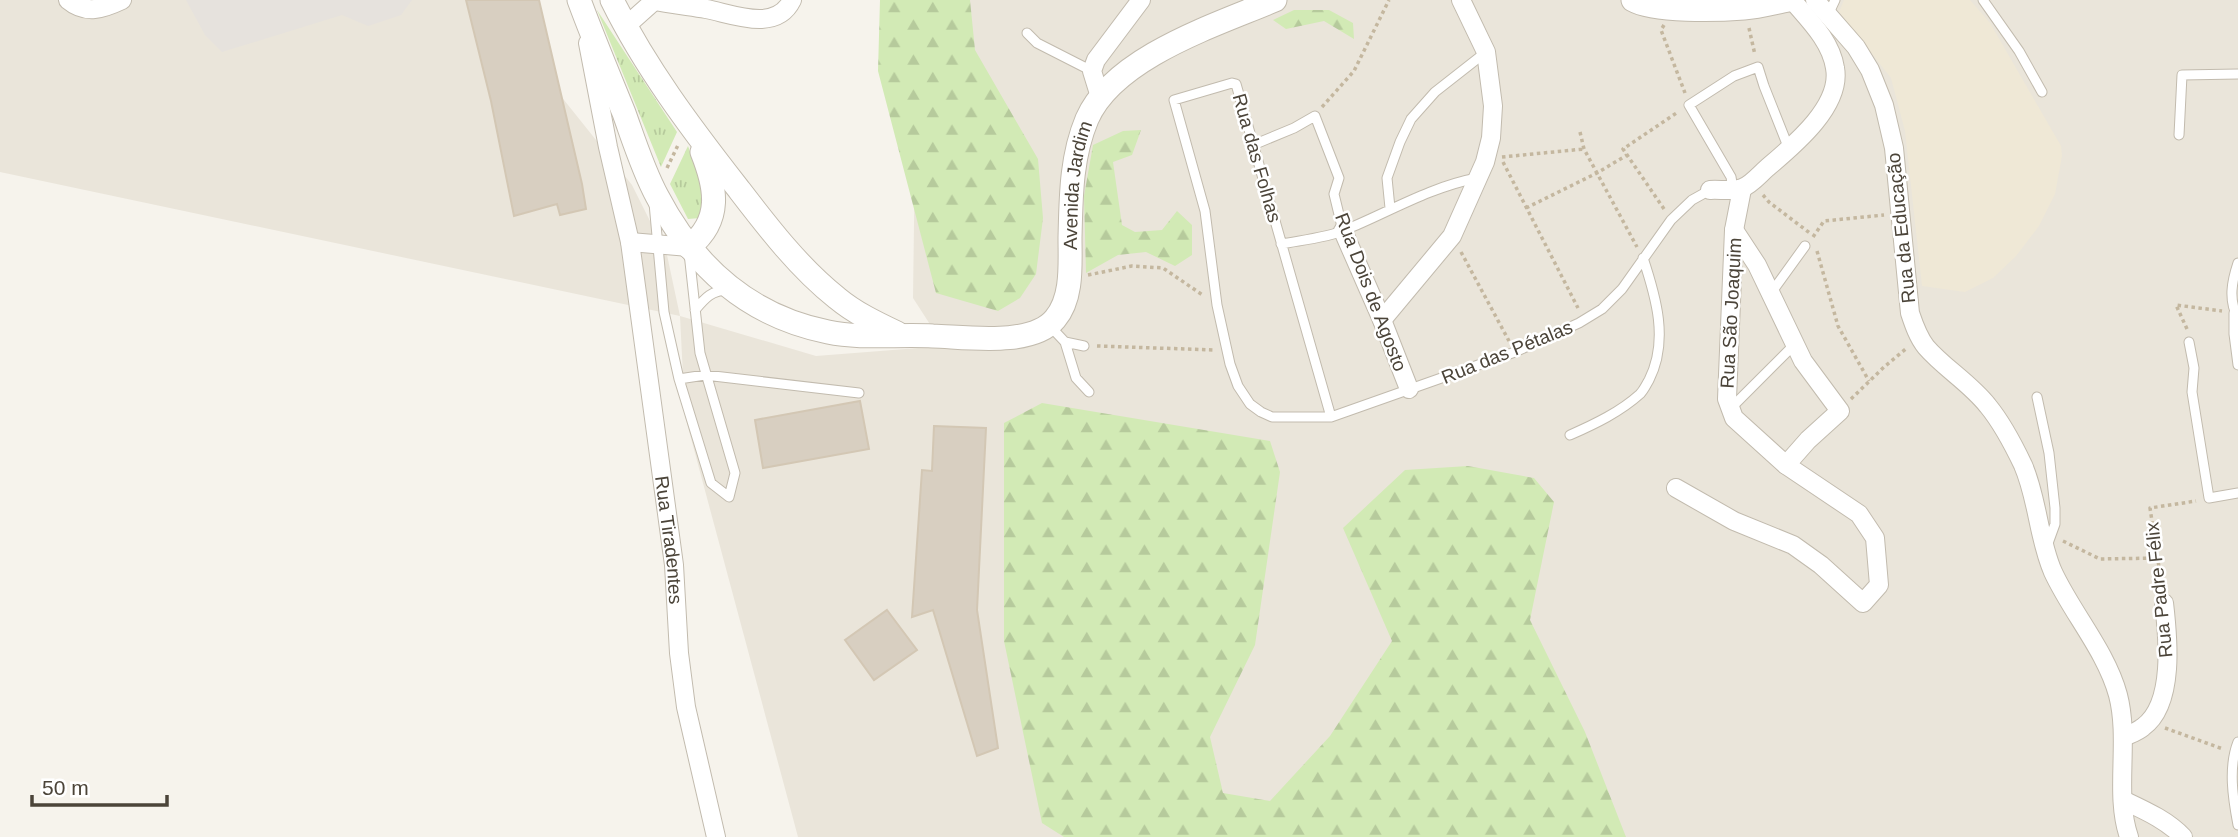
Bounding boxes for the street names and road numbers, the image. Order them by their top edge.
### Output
street label: Rua das Folhas [1229,91,1285,225]
street label: Avenida Jardim [1059,118,1096,250]
street label: Rua da Educação [1883,152,1919,304]
street label: Rua Dois de Agosto [1331,210,1411,374]
street label: Rua São Joaquim [1717,237,1745,389]
street label: Rua das Pétalas [1438,316,1576,388]
street label: Rua Tiradentes [651,475,687,605]
street label: Rua Padre Félix [2141,521,2177,659]

